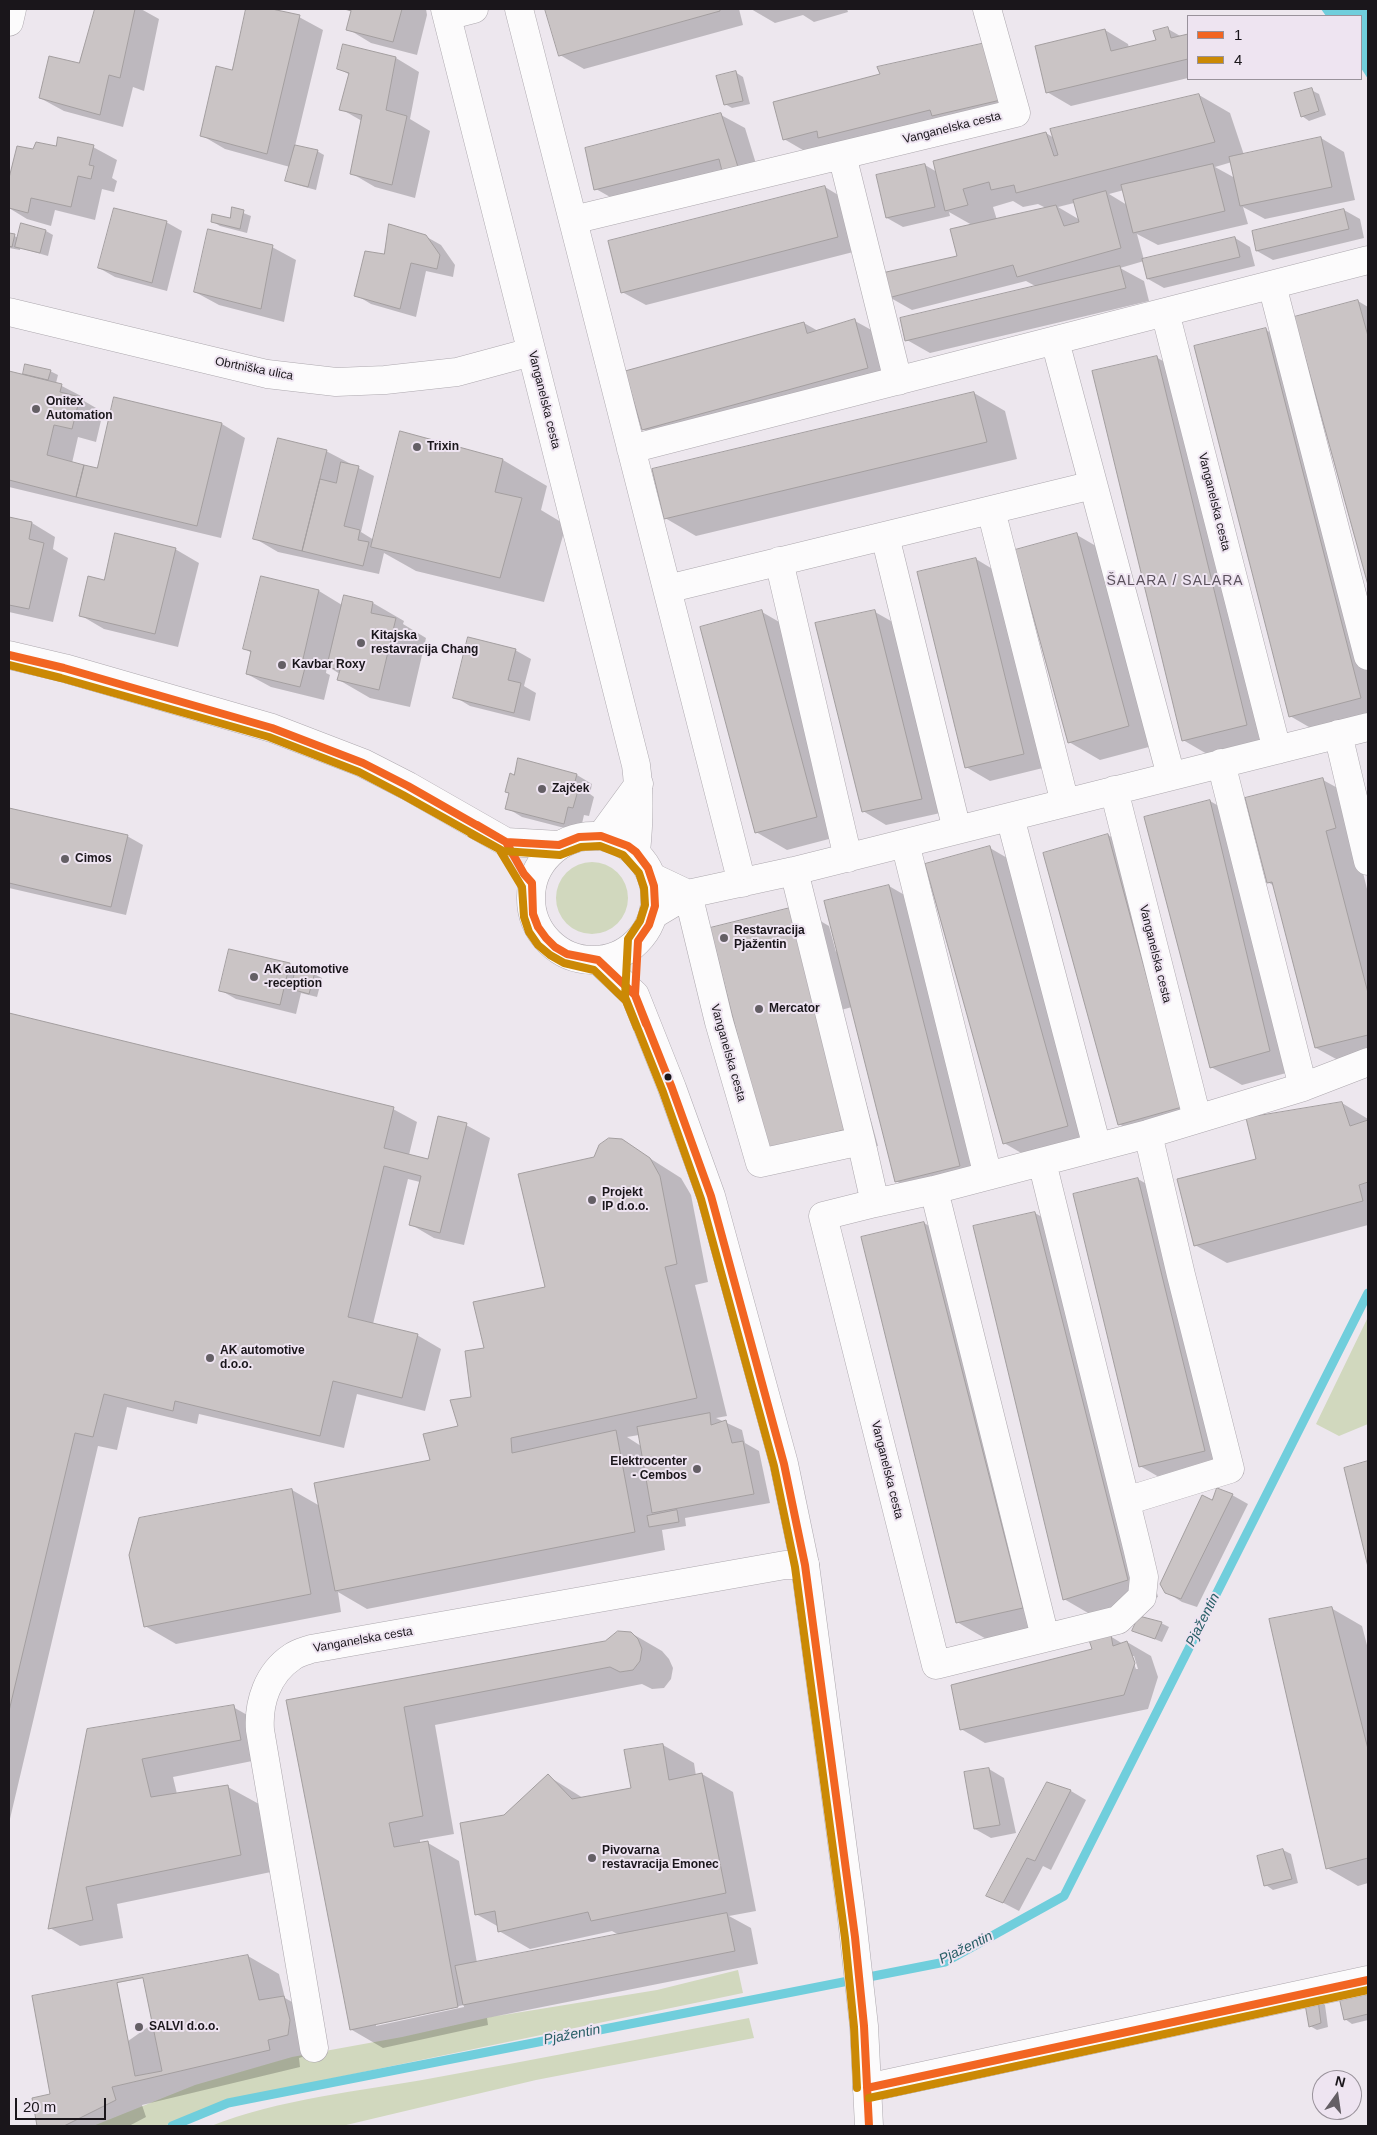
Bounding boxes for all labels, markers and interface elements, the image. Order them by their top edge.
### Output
legend [1187,15,1362,80]
text: 1 [1234,26,1242,43]
text: 4 [1234,51,1242,68]
street label: Vanganelska cesta [901,109,1003,147]
street label: Vanganelska cesta [525,349,563,451]
street label: Obrtniška ulica [214,354,294,384]
place label: Onitex Automation [46,395,113,423]
marker: Onitex Automation [30,403,42,415]
place label: Trixin [427,440,459,454]
marker: Trixin [411,441,423,453]
street label: Vanganelska cesta [1195,451,1233,553]
district label: ŠALARA / SALARA [1105,573,1245,589]
place label: Kitajska restavracija Chang [371,629,478,657]
marker: Kitajska restavracija Chang [355,637,367,649]
place label: Kavbar Roxy [292,658,365,672]
marker: Kavbar Roxy [276,659,288,671]
place label: Zajček [552,782,589,796]
marker: Zajček [536,783,548,795]
place label: Cimos [75,852,112,866]
marker: Cimos [59,853,71,865]
street label: Vanganelska cesta [1136,903,1174,1005]
place label: Restavracija Pjažentin [734,924,805,952]
marker: Restavracija Pjažentin [718,932,730,944]
place label: AK automotive -reception [264,963,349,991]
marker: AK automotive -reception [248,971,260,983]
place label: Mercator [769,1002,820,1016]
street label: Vanganelska cesta [707,1003,749,1103]
marker: Mercator [753,1003,765,1015]
unlabelled marker [663,1072,673,1082]
place label: Projekt IP d.o.o. [602,1186,649,1214]
marker: Projekt IP d.o.o. [586,1194,598,1206]
place label: AK automotive d.o.o. [220,1344,305,1372]
marker: AK automotive d.o.o. [204,1352,216,1364]
street label: Vanganelska cesta [868,1419,906,1521]
place label: Elektrocenter - Cembos [610,1455,687,1483]
marker: Elektrocenter - Cembos [691,1463,703,1475]
water label: Pjažentin [1182,1591,1224,1649]
street label: Vanganelska cesta [312,1624,414,1656]
place label: Pivovarna restavracija Emonec [602,1844,719,1872]
marker: Pivovarna restavracija Emonec [586,1852,598,1864]
water label: Pjažentin [936,1928,996,1968]
place label: SALVI d.o.o. [149,2020,219,2034]
marker: SALVI d.o.o. [133,2021,145,2033]
water label: Pjažentin [542,2021,602,2049]
north arrow [1312,2070,1362,2120]
text: N [1334,2072,1347,2090]
scale bar [18,2088,109,2120]
text: 20 m [23,2098,56,2115]

